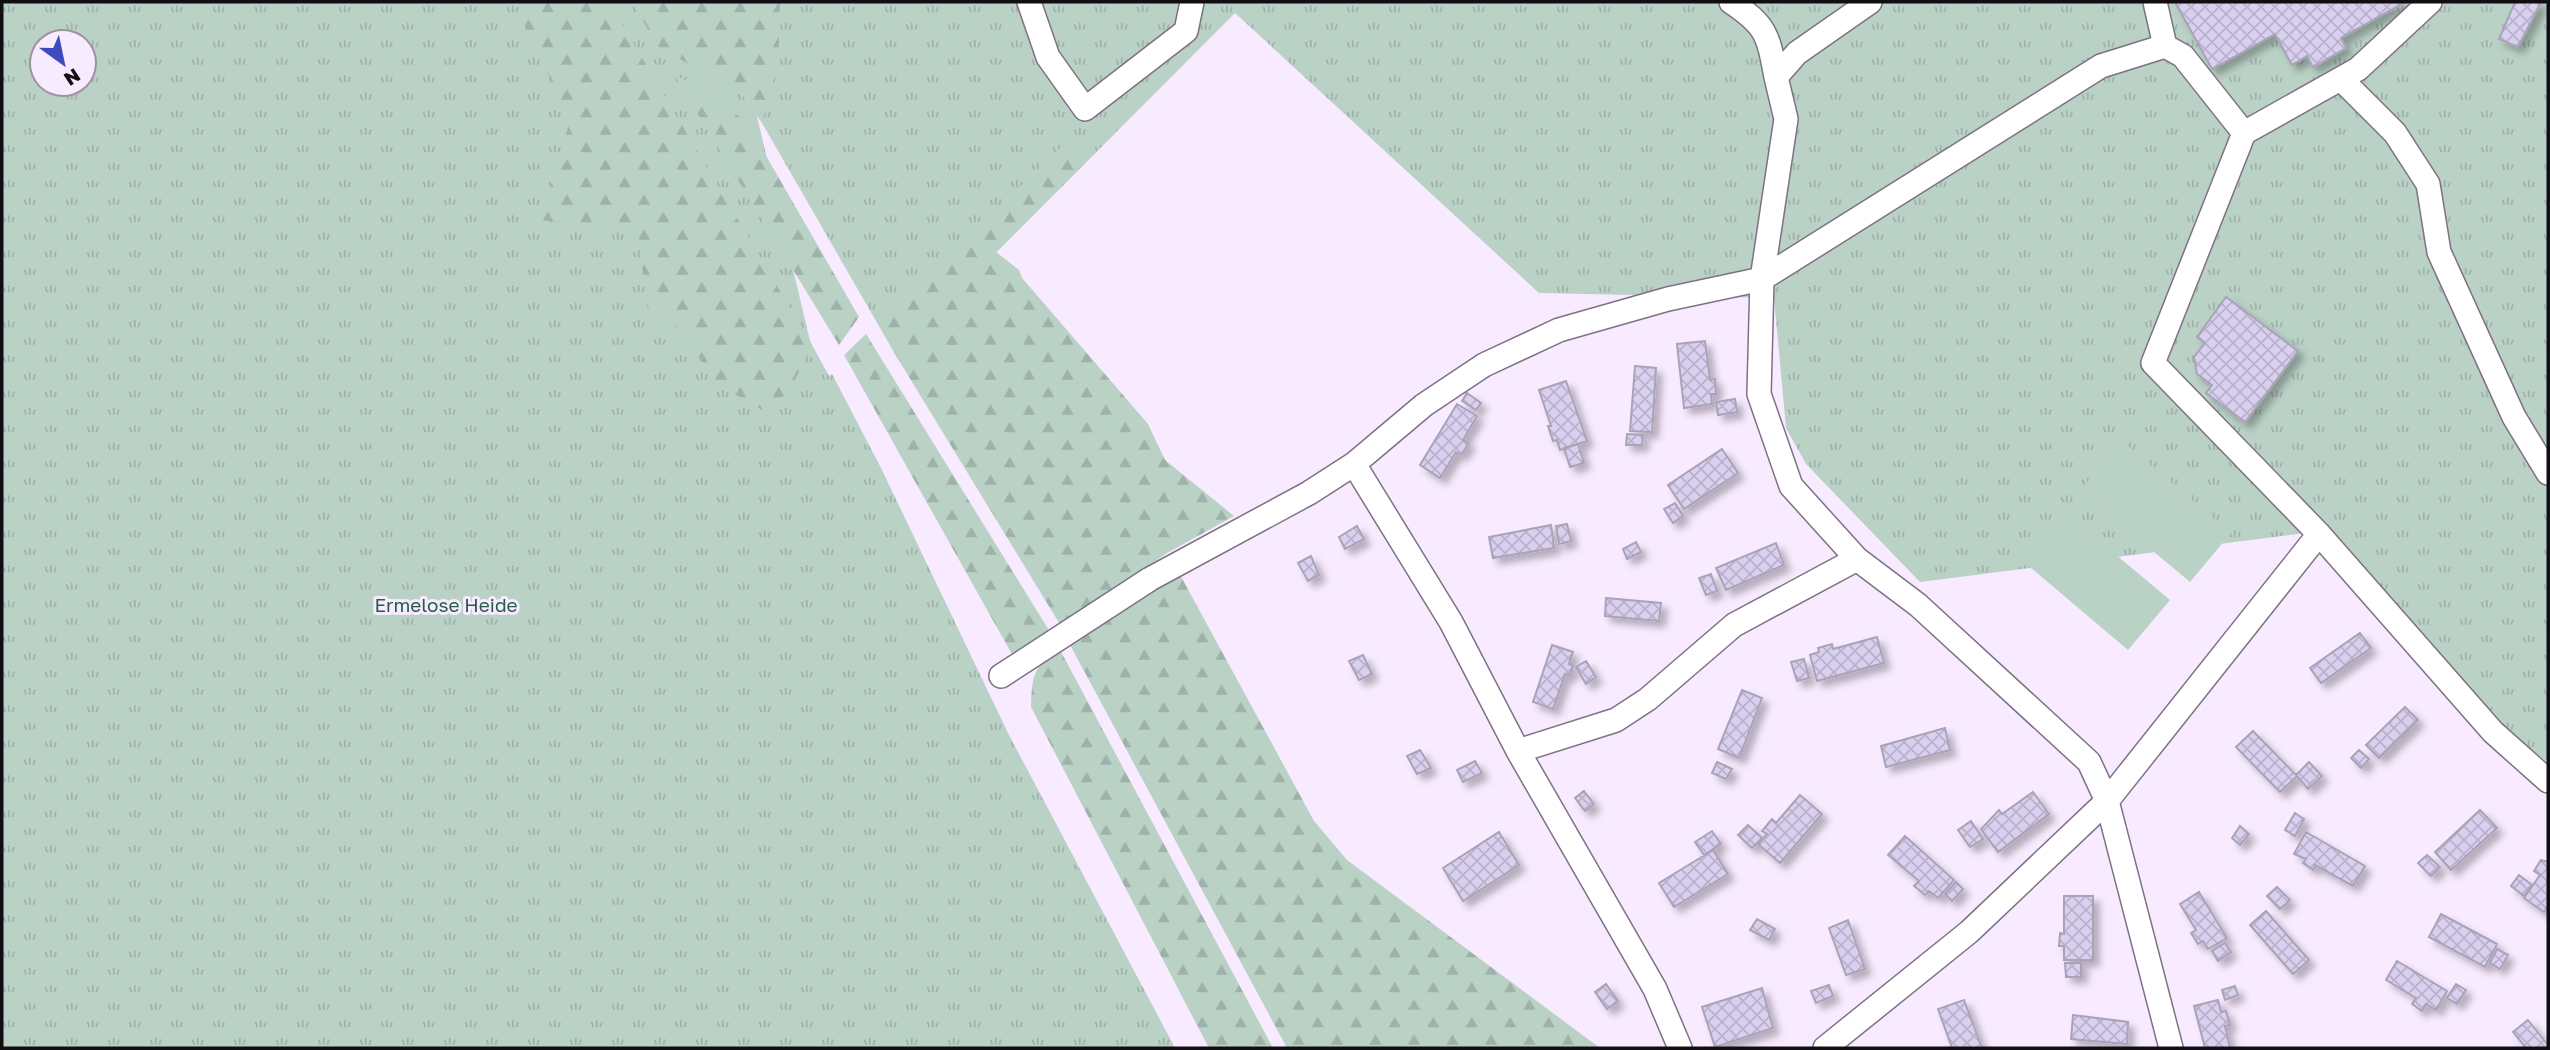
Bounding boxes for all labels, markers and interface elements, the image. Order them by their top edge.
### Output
north arrow [28,28,98,98]
text: N [60,64,85,91]
park label: Ermelose Heide [374,593,518,616]

